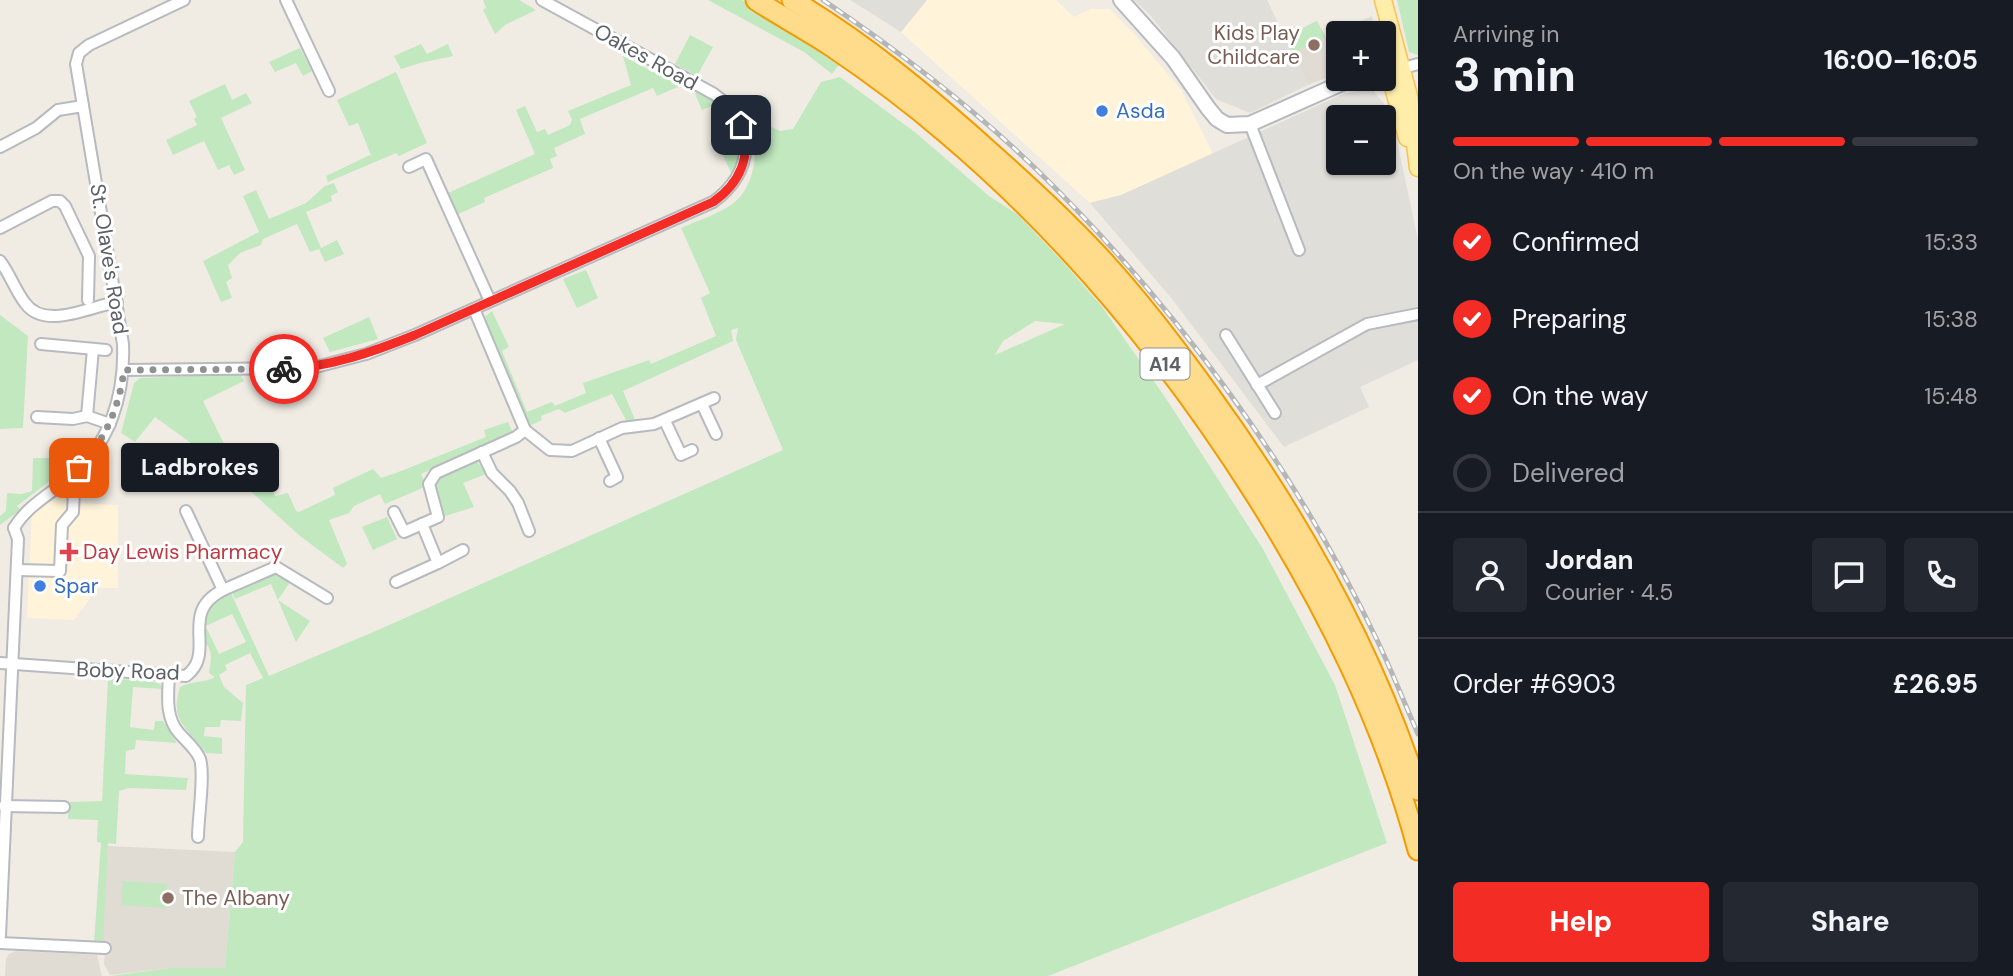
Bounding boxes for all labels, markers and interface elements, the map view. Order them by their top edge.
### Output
street label: Oakes Road [589,17,703,97]
place label: Kids Play Childcare [1207,19,1300,71]
text: Arriving in [1453,19,1559,49]
map controls [1326,21,1396,175]
button: + [1326,21,1396,91]
marker: Kids Play Childcare [1306,37,1322,53]
text: 16:00–16:05 [1824,43,1978,77]
text: 3 min [1453,45,1576,105]
pin [711,95,771,155]
place label: Asda [1116,97,1165,125]
marker: Asda [1094,103,1110,119]
button: − [1326,105,1396,175]
icon: home [722,106,760,144]
text: On the way · 410 m [1453,156,1654,186]
street label: St. Olave's Road [83,182,135,336]
icon: check [1453,223,1491,261]
text: Confirmed [1512,225,1639,259]
text: 15:33 [1925,227,1978,257]
icon: check [1453,300,1491,338]
text: Preparing [1512,302,1627,336]
text: 15:38 [1925,304,1978,334]
courier [249,334,319,404]
road number: A14 [1140,348,1190,380]
icon: bike [265,350,303,388]
icon: check [1453,377,1491,415]
text: On the way [1512,379,1648,413]
text: 15:48 [1924,381,1978,411]
pin [49,438,109,498]
callout: Ladbrokes [121,444,278,492]
icon: bag [60,449,98,487]
text: Ladbrokes [141,452,259,482]
text: Delivered [1512,456,1625,490]
place label: Day Lewis Pharmacy [83,538,283,566]
button: person [1453,538,1527,612]
button: chat [1812,538,1886,612]
button: phone [1904,538,1978,612]
text: Jordan [1545,543,1634,577]
marker: Day Lewis Pharmacy [61,544,77,560]
place label: Spar [54,572,99,600]
text: Courier · 4.5 [1545,577,1673,607]
marker: Spar [32,578,48,594]
street label: Boby Road [76,655,180,687]
text: Order #6903 [1453,667,1616,701]
text: £26.95 [1893,667,1978,701]
button: Help [1453,882,1709,962]
button: Share [1723,882,1978,962]
place label: The Albany [182,884,290,912]
marker: The Albany [160,890,176,906]

